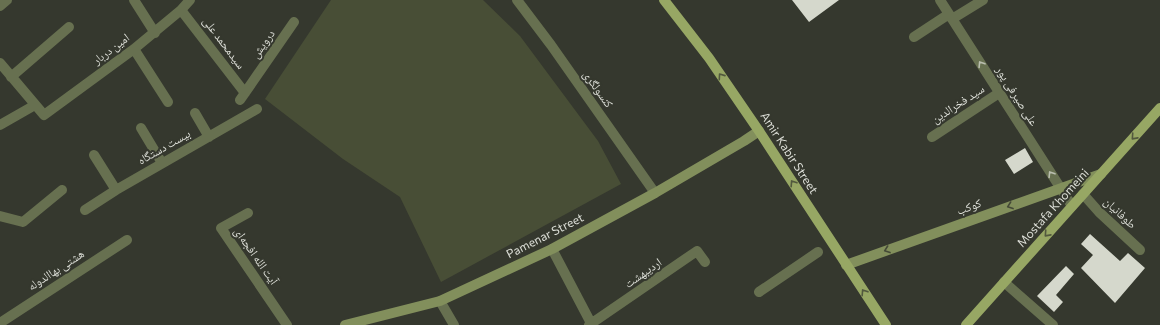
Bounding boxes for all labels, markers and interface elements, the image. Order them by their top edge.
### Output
street label: سیدمحمد علی [200,14,249,72]
street label: درویش [247,26,278,61]
street label: امین دربار [88,30,133,68]
one-way arrow [978,61,986,68]
street label: علی صیرفی پور [992,62,1042,129]
street label: کنسولگری [580,67,617,110]
one-way arrow [719,73,726,80]
street label: سید فخرالدین [928,81,987,126]
street label: Amir Kabir Street [758,109,821,196]
street label: بیست دستگاه [135,125,193,168]
one-way arrow [1132,132,1139,139]
street label: Mostafa Khomeini [1014,165,1091,249]
one-way arrow [1048,171,1055,178]
one-way arrow [791,180,798,187]
street label: طوفانیان [1101,194,1140,232]
street label: کوکب [954,195,983,218]
one-way arrow [1006,201,1013,210]
street label: Pamenar Street [504,210,586,261]
street label: آیت الله افجه‌ای [231,224,282,288]
one-way arrow [1045,229,1052,236]
one-way arrow [884,245,891,253]
street label: هشتی بهاالدوله [25,246,87,294]
street label: اردیبهشت [621,254,665,291]
one-way arrow [861,289,869,296]

